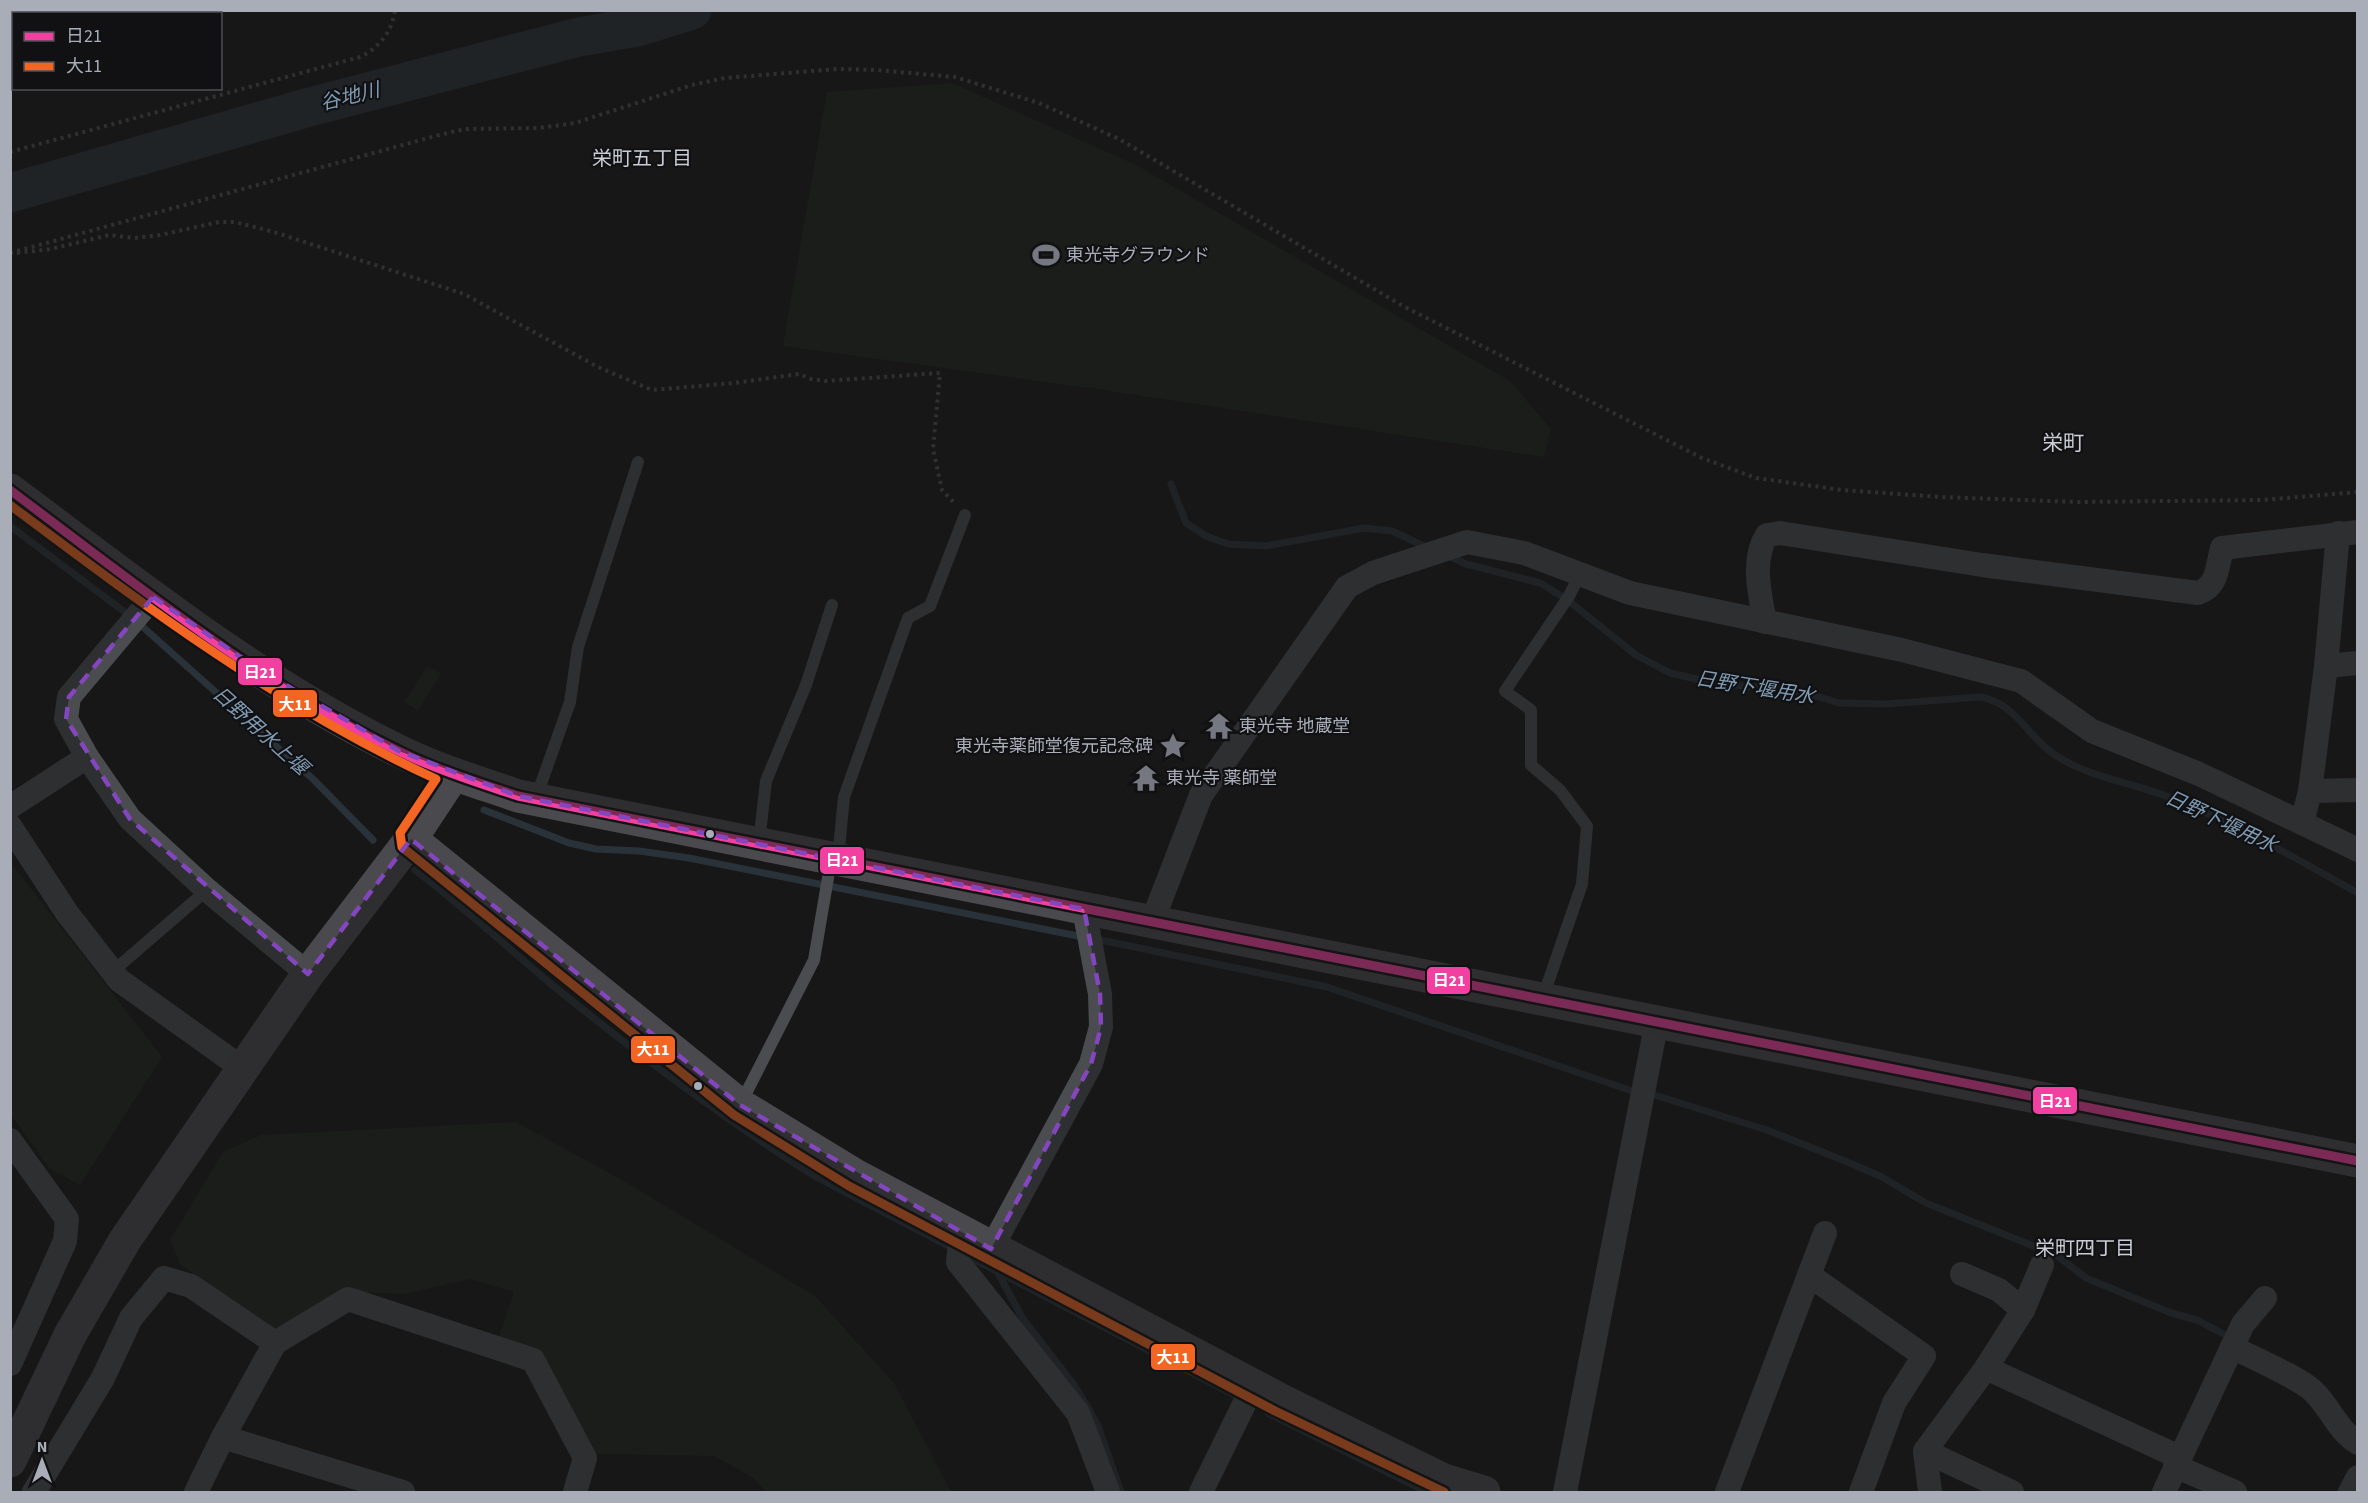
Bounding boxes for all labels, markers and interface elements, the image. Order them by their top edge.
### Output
legend [12,12,222,90]
text: 日21 [66,24,102,49]
text: 大11 [66,54,102,79]
water label: 谷地川 [318,76,384,118]
district label: 栄町五丁目 [592,145,692,173]
sports icon: 東光寺グラウンド [1031,240,1061,270]
place label: 東光寺グラウンド [1066,243,1210,268]
district label: 栄町 [2042,428,2084,458]
line badge: 日21 [237,657,283,686]
text: 日21 [244,662,276,684]
water label: 日野下堰用水 [1694,665,1818,712]
water label: 日野用水上堰 [206,680,317,784]
line badge: 大11 [272,689,318,718]
text: 大11 [279,694,311,716]
temple icon: 東光寺 地蔵堂 [1204,711,1234,741]
place label: 東光寺 地蔵堂 [1239,714,1351,739]
place icon: 東光寺薬師堂復元記念碑 [1158,731,1188,761]
place label: 東光寺薬師堂復元記念碑 [955,734,1153,759]
temple icon: 東光寺 薬師堂 [1131,763,1161,793]
place label: 東光寺 薬師堂 [1166,766,1278,791]
water label: 日野下堰用水 [2161,784,2283,861]
unlabelled marker [704,828,716,840]
line badge: 日21 [819,846,865,875]
text: 日21 [826,850,858,872]
line badge: 日21 [1426,966,1471,995]
text: 日21 [1433,970,1465,992]
line badge: 大11 [630,1035,676,1064]
text: 大11 [637,1039,669,1061]
unlabelled marker [692,1080,704,1092]
line badge: 日21 [2032,1086,2078,1115]
text: 日21 [2039,1091,2071,1113]
district label: 栄町四丁目 [2035,1235,2135,1263]
line badge: 大11 [1150,1343,1196,1371]
text: 大11 [1157,1347,1189,1369]
north arrow [12,1431,72,1491]
text: N [37,1436,47,1458]

